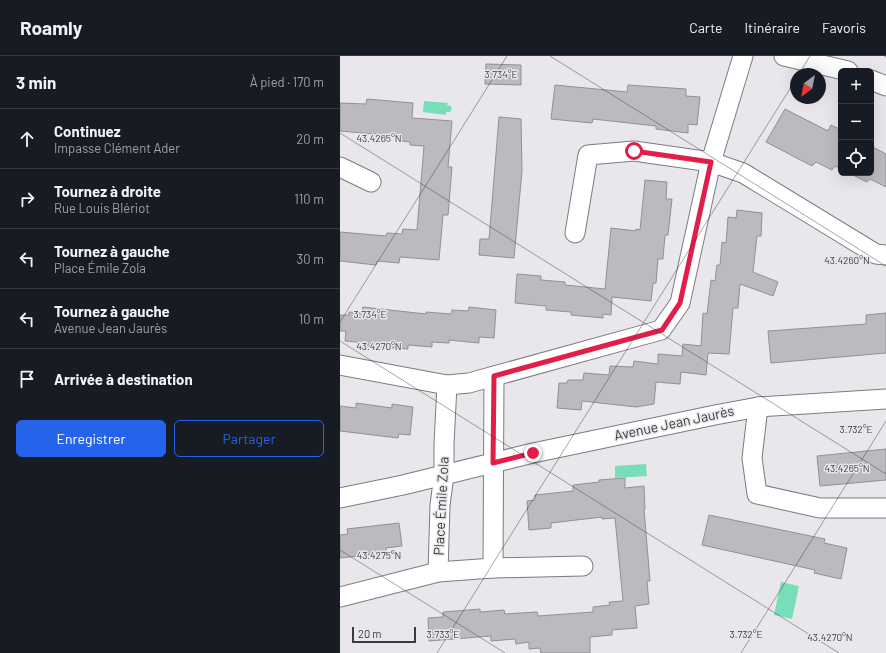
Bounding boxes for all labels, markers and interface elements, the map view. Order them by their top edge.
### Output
text: Roamly [20,16,82,39]
text: Carte [689,19,722,36]
text: Itinéraire [744,19,800,36]
text: Favoris [822,19,866,36]
text: 3.734°E [484,68,518,80]
north arrow [790,68,826,104]
map controls [838,68,874,176]
button: + [838,68,874,104]
text: 3 min [16,72,56,92]
text: À pied · 170 m [250,74,324,90]
button: − [838,104,874,140]
text: Continuez [54,122,121,140]
icon: ahead [16,128,38,150]
text: 20 m [296,131,324,147]
text: 43.4265°N [356,132,402,144]
text: Impasse Clément Ader [54,140,180,156]
button: locate [838,140,874,176]
route start [625,142,643,160]
text: Tournez à droite [54,182,161,200]
icon: right [16,188,38,210]
text: 110 m [294,191,324,207]
text: Rue Louis Blériot [54,200,150,216]
text: Tournez à gauche [54,242,170,260]
icon: left [16,248,38,270]
text: 30 m [297,251,324,267]
text: 43.4260°N [824,254,870,266]
text: Place Émile Zola [54,260,146,276]
text: Tournez à gauche [54,302,170,320]
icon: left [16,308,38,330]
text: 3.734°E [353,308,387,320]
text: 10 m [299,311,324,327]
text: Avenue Jean Jaurès [54,320,167,336]
text: 43.4270°N [356,340,402,352]
icon: arrive [16,368,38,390]
text: Arrivée à destination [54,370,193,388]
street label: Avenue Jean Jaurès [612,401,736,444]
button: Enregistrer [16,420,166,457]
button: Partager [174,420,324,457]
text: 3.732°E [839,423,873,435]
route end [524,444,542,462]
street label: Place Émile Zola [429,456,452,556]
text: 43.4265°N [824,462,870,474]
text: 43.4275°N [357,549,401,561]
scale bar [352,625,416,644]
text: 20 m [358,627,381,640]
text: 3.733°E [427,628,459,640]
text: 3.732°E [729,628,763,640]
text: 43.4270°N [807,631,853,643]

